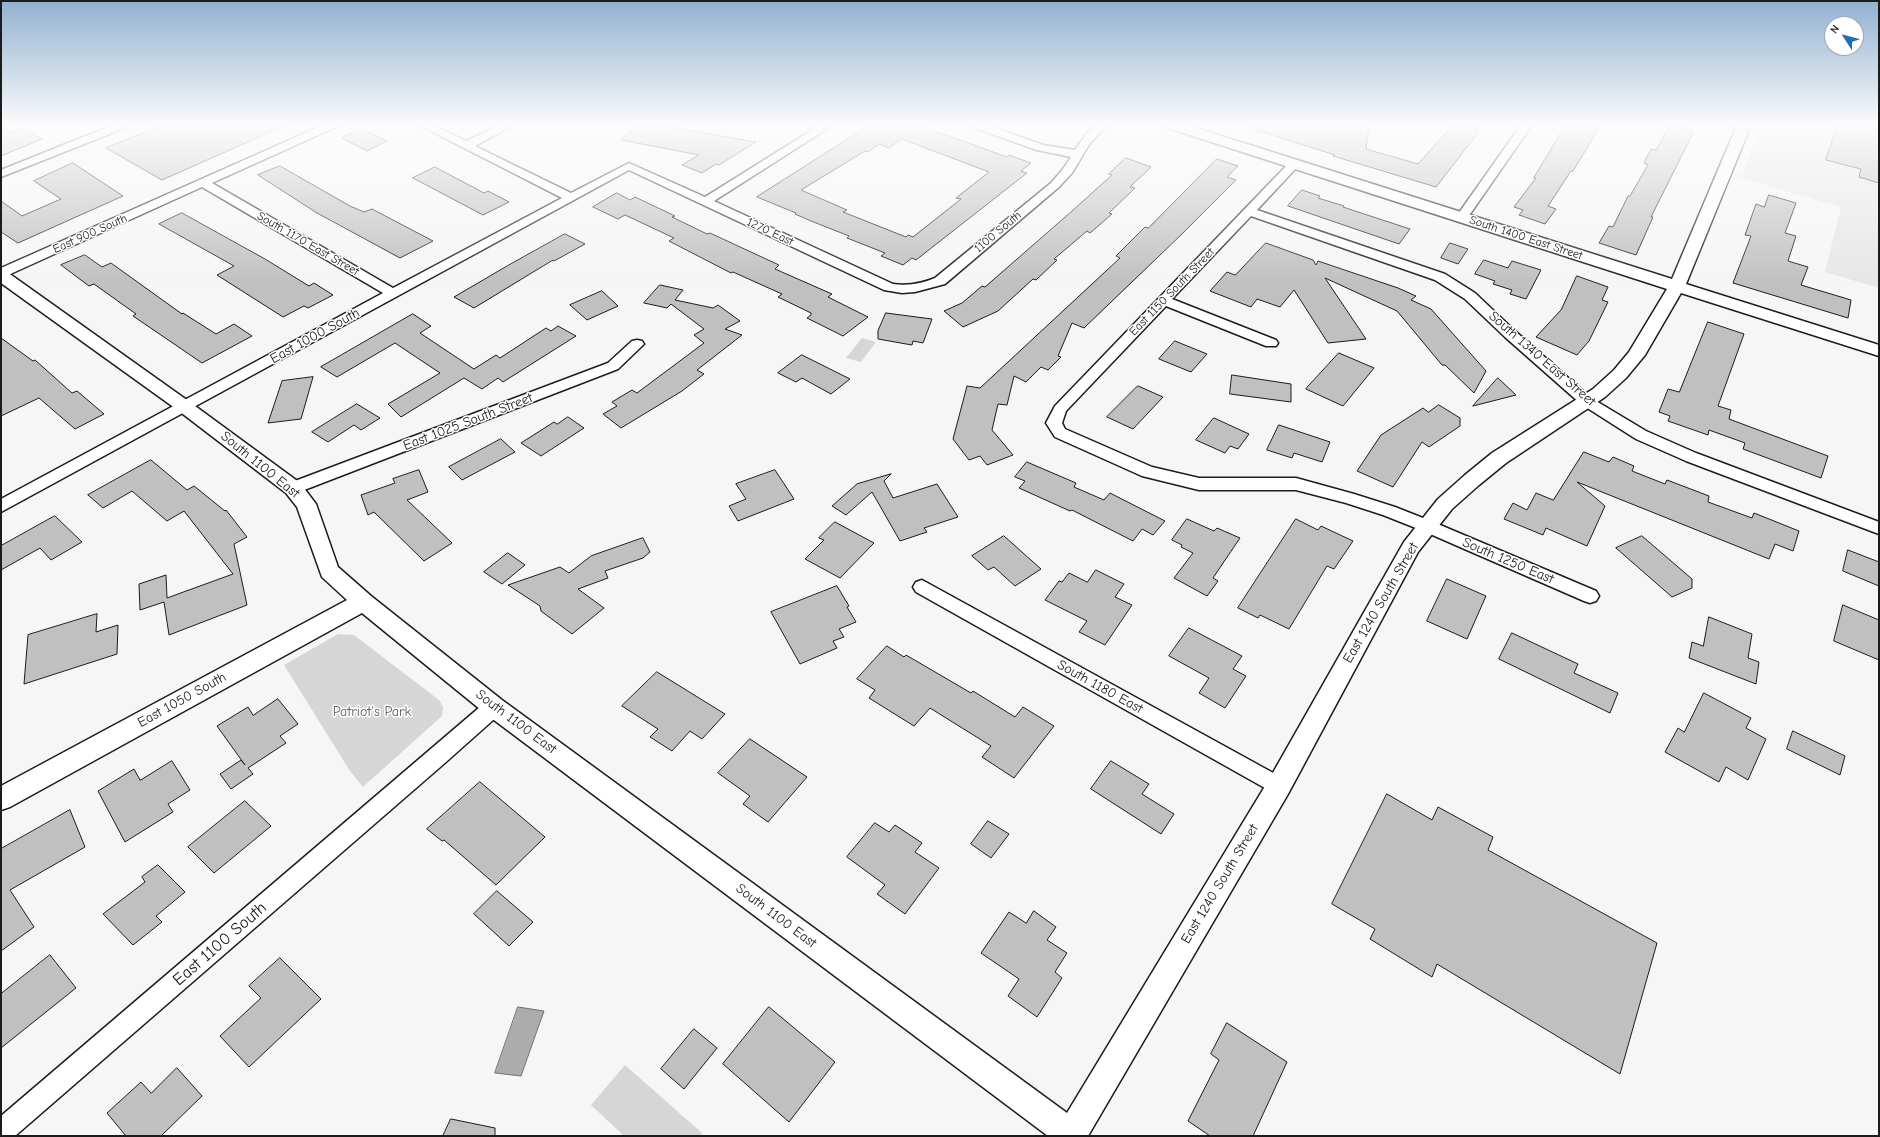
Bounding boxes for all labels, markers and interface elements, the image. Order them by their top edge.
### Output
north arrow [1824,16,1864,56]
text: N [1827,23,1842,36]
street label: 1100 South [972,208,1024,256]
street label: South 1170 East Street [254,209,362,279]
street label: East 900 South [51,211,129,257]
street label: South 1400 East Street [1468,213,1584,263]
street label: 1270 East [744,215,796,249]
street label: East 1150 South Street [1126,245,1218,339]
street label: East 1000 South [267,304,363,368]
street label: South 1340 East Street [1485,308,1599,410]
street label: East 1025 South Street [401,390,535,454]
street label: South 1100 East [217,428,303,502]
street label: South 1250 East [1460,534,1556,588]
street label: East 1240 South Street [1340,540,1422,666]
street label: South 1180 East [1054,657,1146,717]
street label: East 1050 South [135,669,229,731]
street label: South 1100 East [472,686,560,758]
park label: Patriot's Park [333,704,411,720]
street label: East 1240 South Street [1178,821,1262,947]
street label: South 1100 East [732,880,820,952]
street label: East 1100 South [169,898,271,990]

